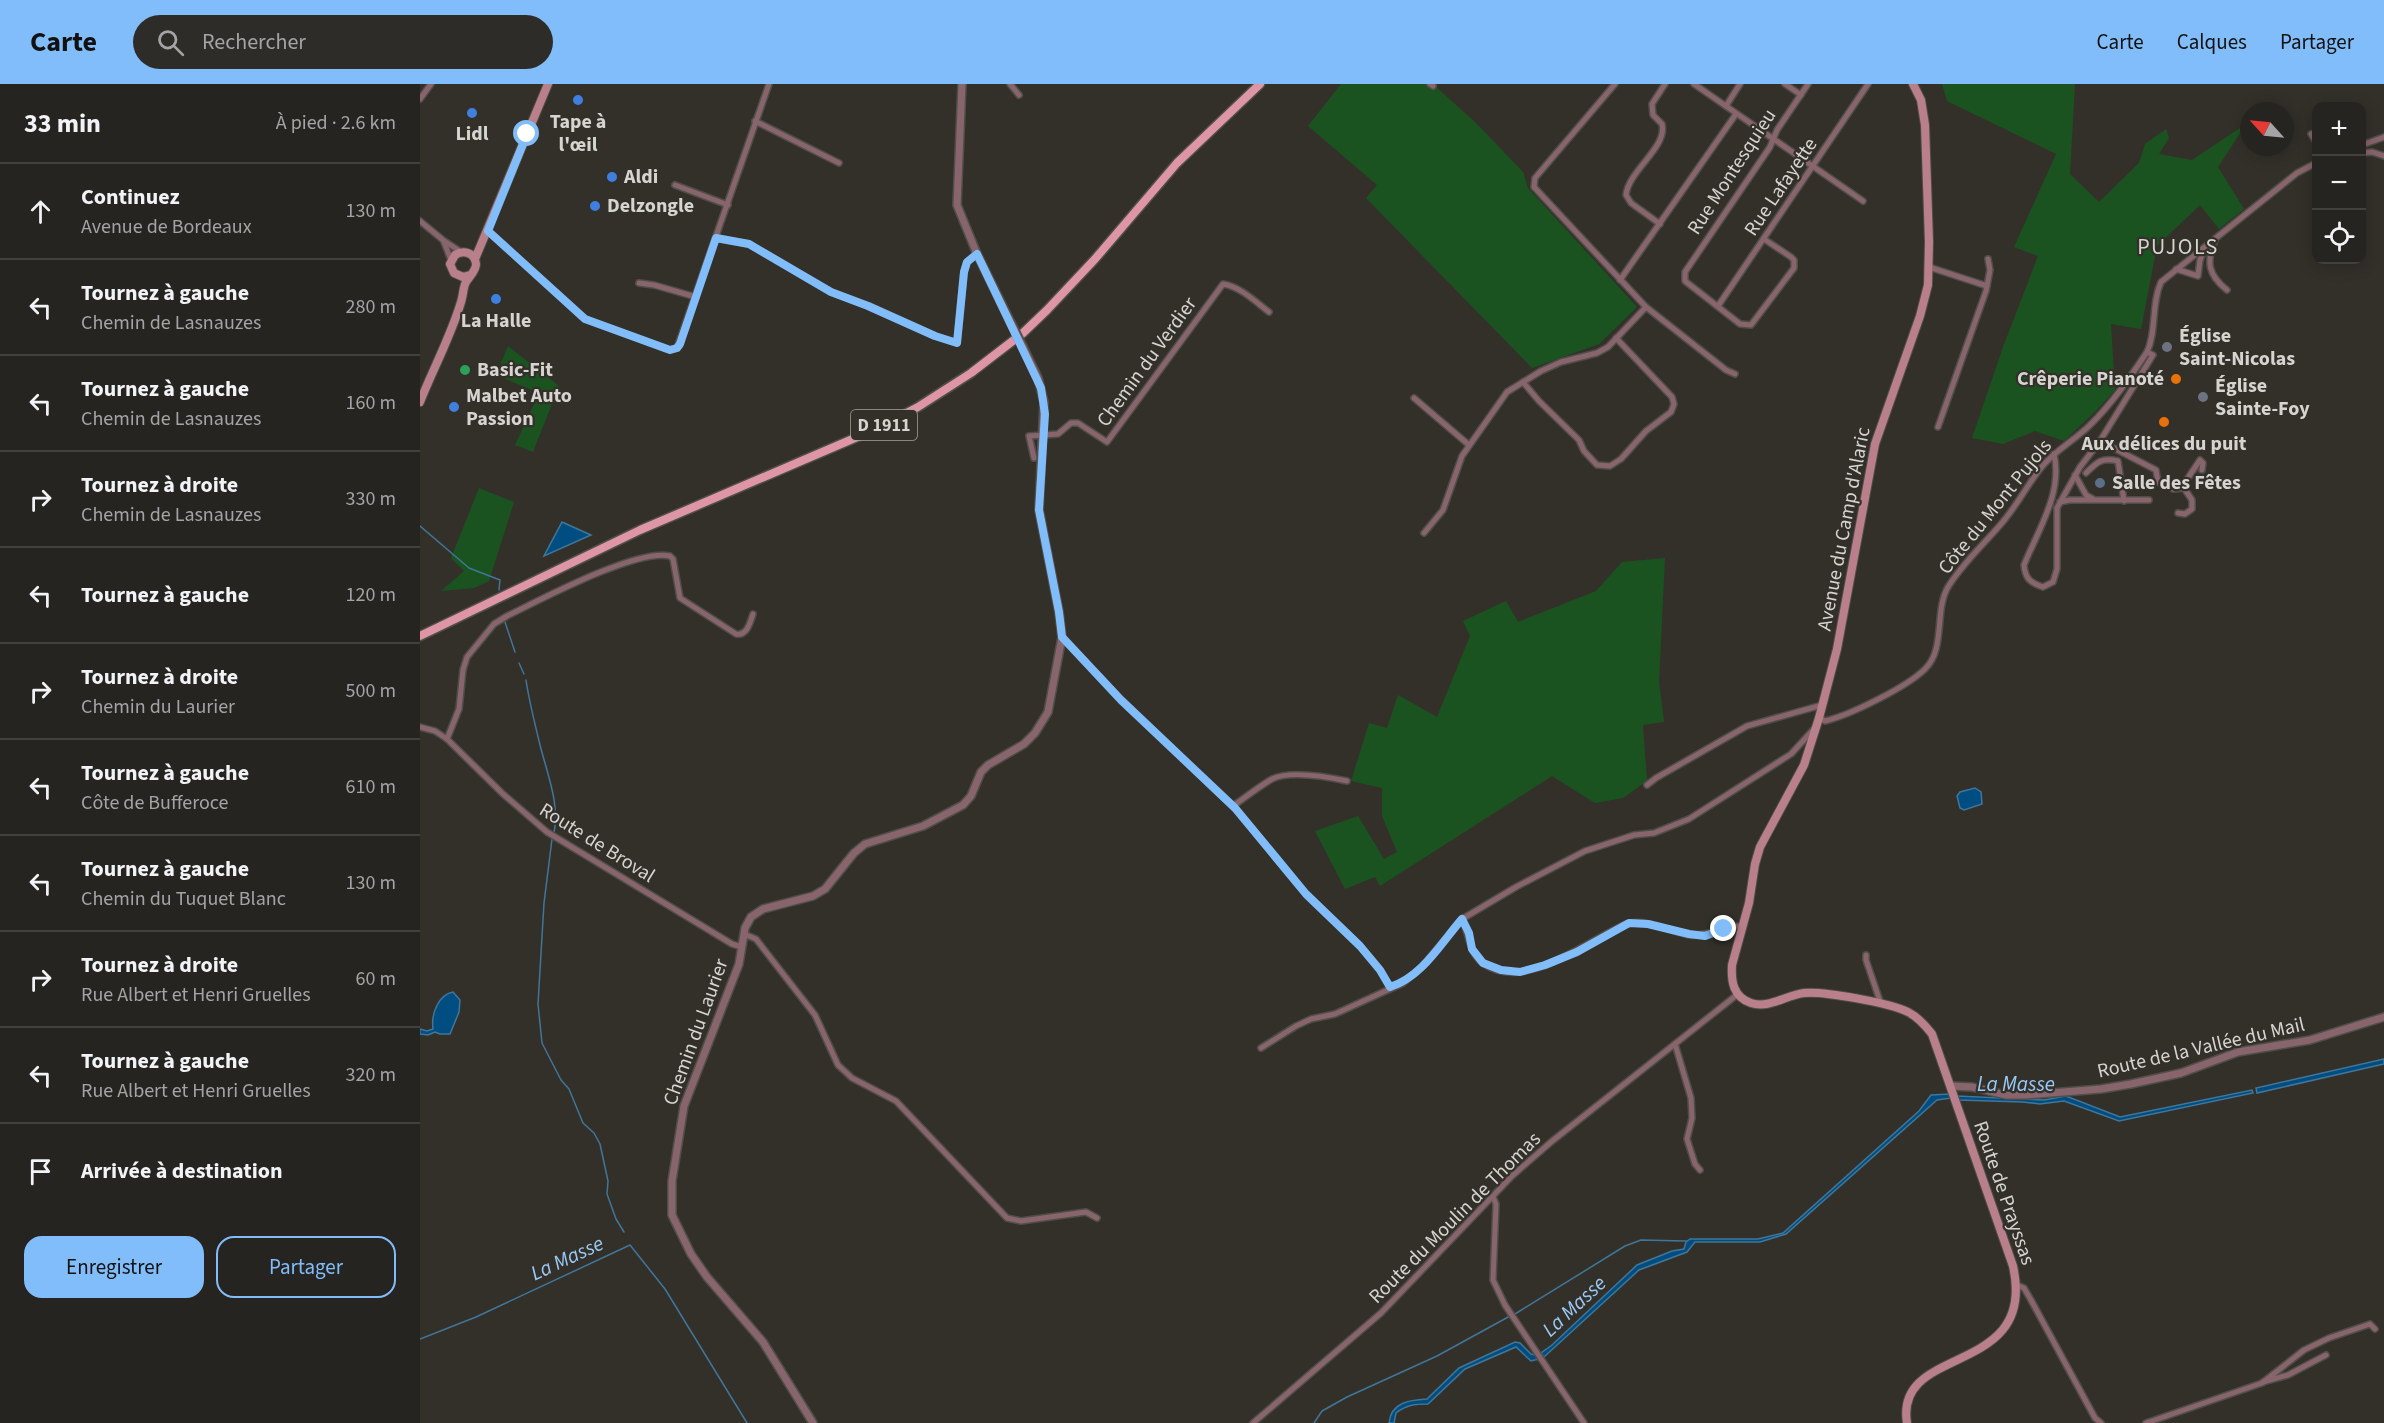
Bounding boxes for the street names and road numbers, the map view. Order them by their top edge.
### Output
street label: Rue Montesquieu [1681,104,1783,240]
street label: Rue Lafayette [1738,132,1824,242]
street label: Chemin du Verdier [1090,291,1204,433]
road number: D 1911 [851,410,917,440]
street label: Avenue du Camp d'Alaric [1811,425,1877,633]
street label: Côte du Mont Pujols [1932,433,2058,581]
street label: Route de Broval [534,796,660,890]
street label: Chemin du Laurier [657,955,736,1109]
street label: Route de la Vallée du Mail [2095,1011,2307,1085]
street label: Route de Prayssas [1966,1117,2042,1269]
street label: Route du Moulin de Thomas [1363,1126,1547,1310]

